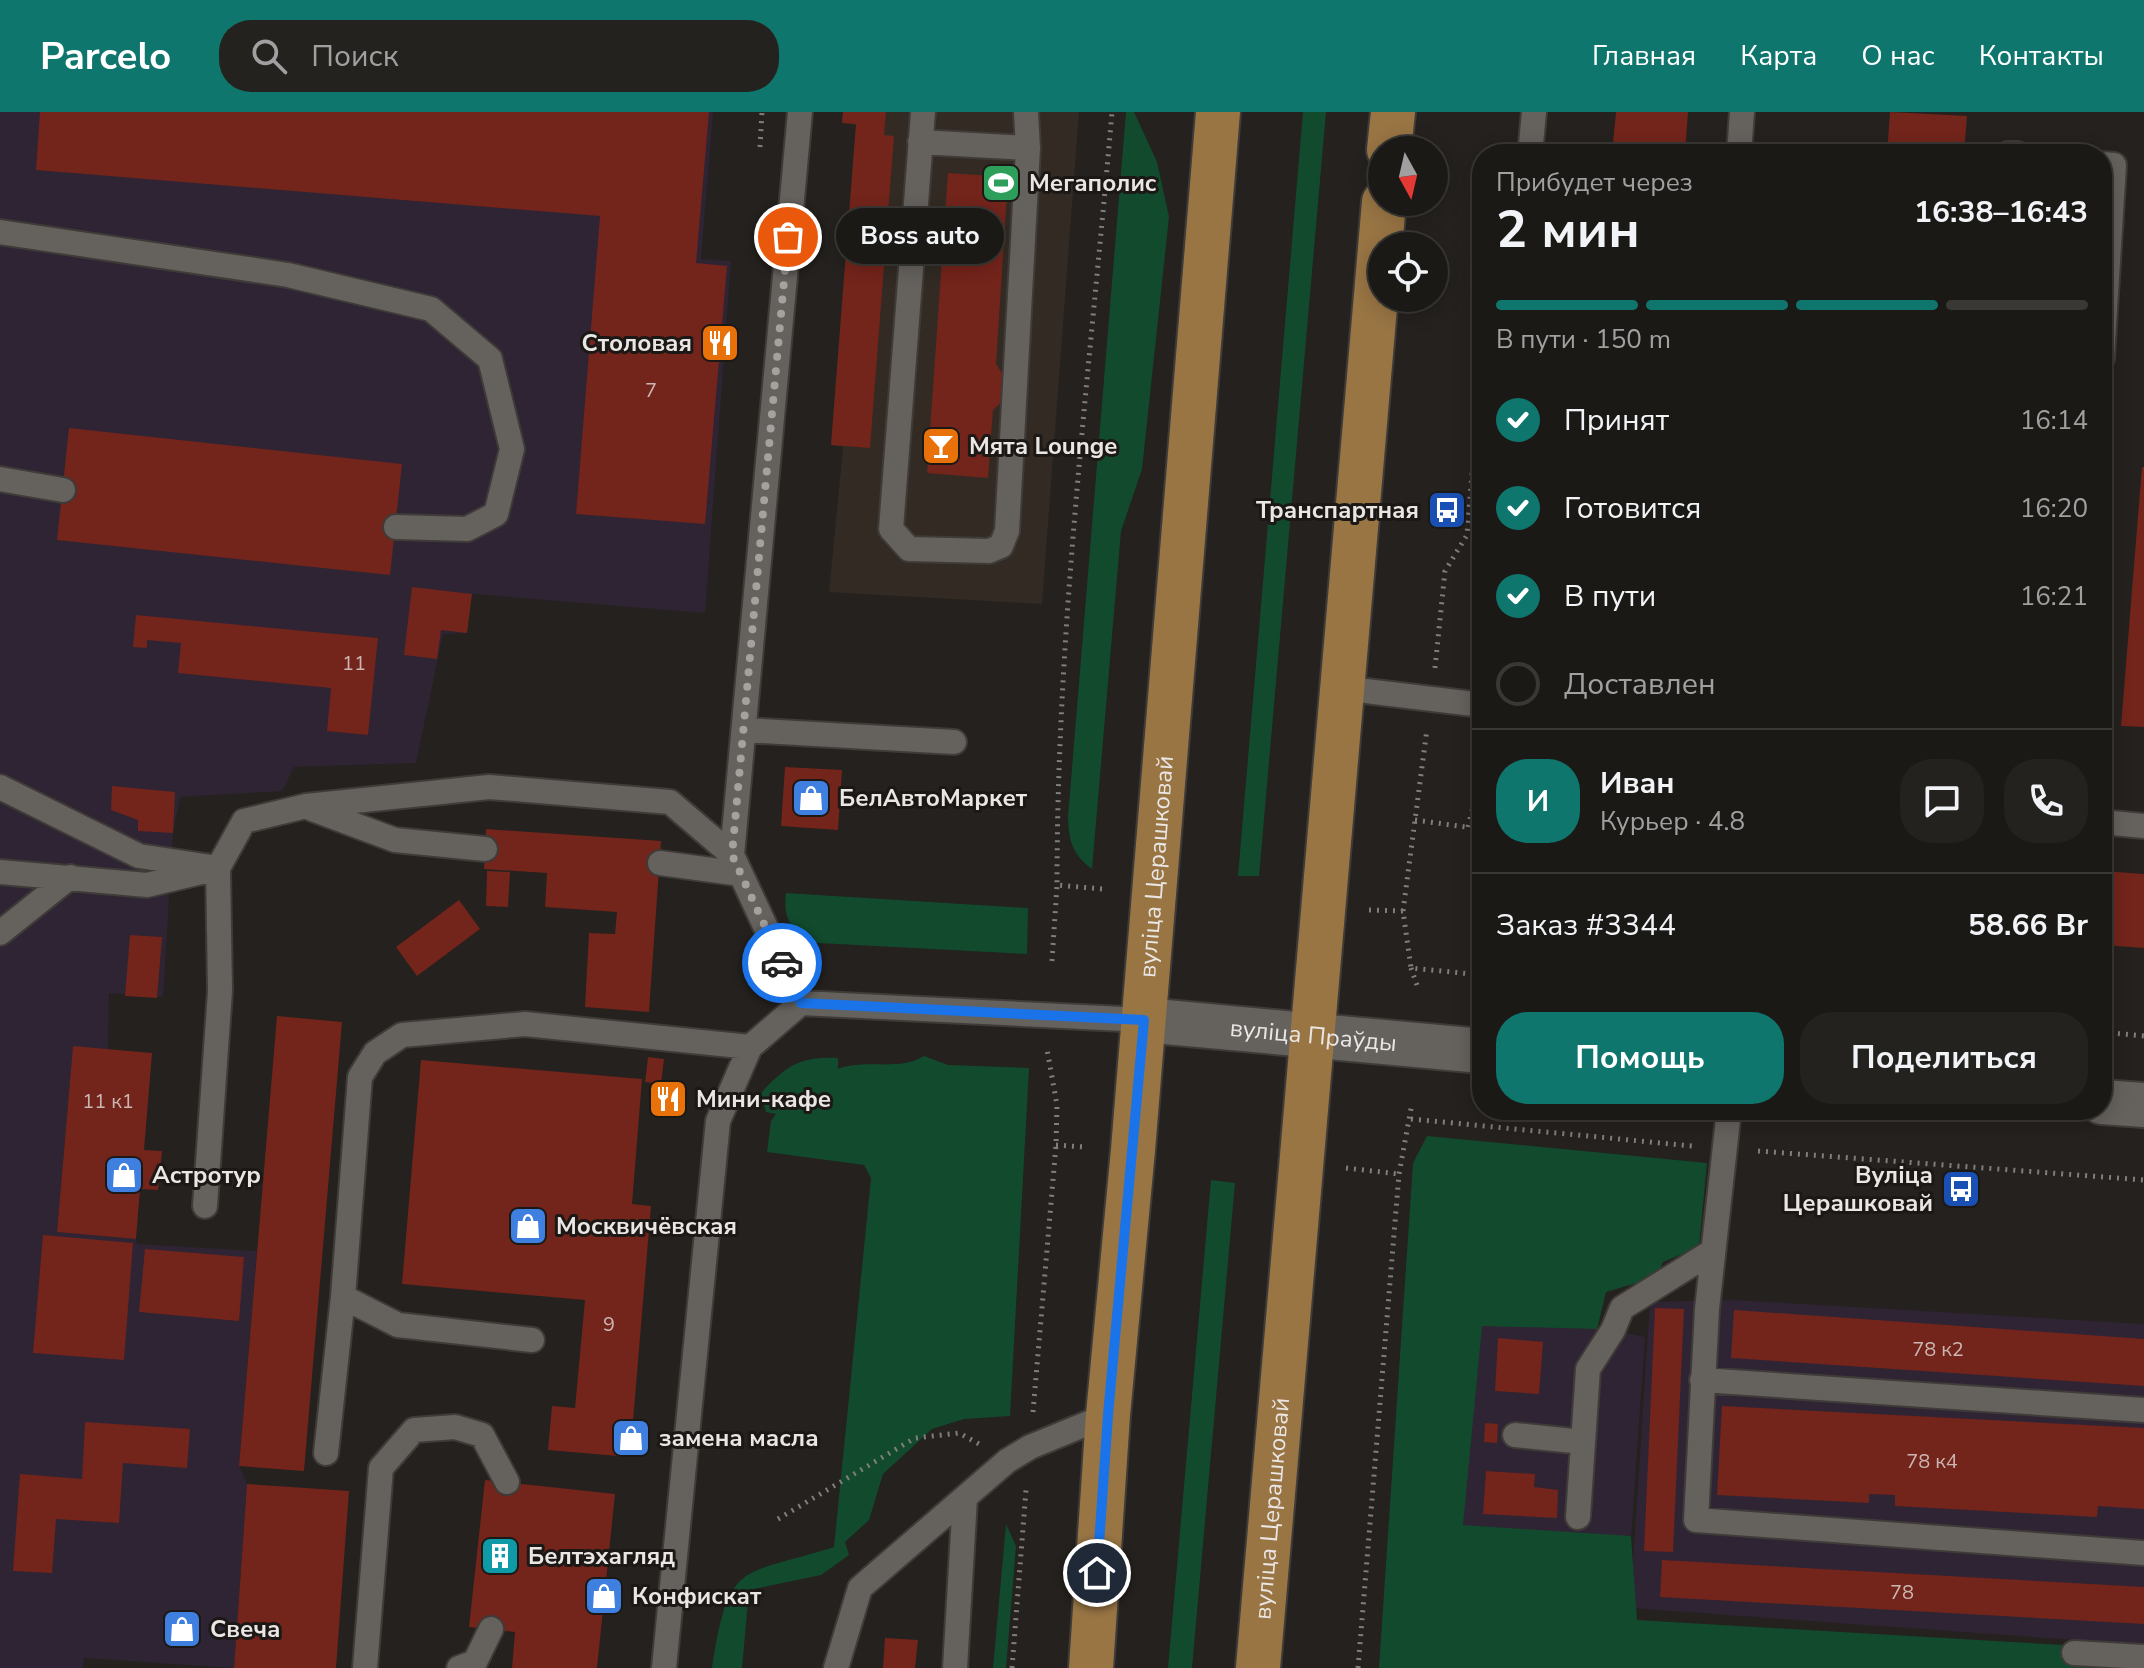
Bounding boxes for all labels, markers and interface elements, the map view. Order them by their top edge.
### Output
search box [219,20,779,92]
text: Parcelo [40,31,171,82]
icon: search [247,34,291,78]
text: Поиск [311,36,398,77]
text: Главная [1592,37,1696,75]
text: Карта [1740,37,1817,75]
text: О нас [1861,37,1935,75]
text: Контакты [1979,37,2104,75]
north arrow [1368,136,1448,216]
map controls [1368,136,1448,312]
sports icon: Мегаполис [980,162,1022,204]
text: Прибудет через [1496,165,1693,200]
place label: Мегаполис [1029,167,1157,199]
text: 16:38–16:43 [1914,192,2088,233]
text: 2 мин [1496,194,1640,265]
pin [754,203,822,271]
callout: Boss auto [836,209,1004,265]
icon: bag [766,215,810,259]
text: Boss auto [860,218,980,253]
button: locate [1368,232,1448,312]
restaurant icon: Столовая [699,322,741,364]
text: В пути · 150 m [1496,322,1671,357]
place label: Столовая [582,327,692,359]
house number: 7 [645,377,657,404]
icon: check [1496,398,1540,442]
text: Принят [1564,400,1669,441]
text: 16:14 [2020,403,2088,438]
bar icon: Мята Lounge [920,425,962,467]
place label: Мята Lounge [969,430,1117,462]
icon: check [1496,486,1540,530]
text: Готовится [1564,488,1701,529]
bus stop icon: Транспартная [1426,489,1468,531]
text: 16:20 [2020,491,2088,526]
place label: Транспартная [1256,494,1419,526]
icon: check [1496,574,1540,618]
text: В пути [1564,576,1656,617]
text: 16:21 [2020,579,2088,614]
house number: 11 [342,650,366,677]
text: Доставлен [1564,664,1716,705]
street label: вуліца Церашковай [1131,754,1181,979]
button: chat [1900,759,1984,843]
button: phone [2004,759,2088,843]
text: Иван [1600,763,1675,804]
shop icon: БелАвтоМаркет [790,777,832,819]
text: И [1527,781,1549,822]
place label: БелАвтоМаркет [839,782,1028,814]
text: Курьер · 4.8 [1600,804,1745,839]
text: Заказ #3344 [1496,905,1676,946]
text: 58.66 Br [1968,905,2088,946]
courier [742,923,822,1003]
icon: car [760,941,804,985]
street label: вуліца Праўды [1228,1012,1398,1059]
button: Помощь [1496,1012,1784,1104]
button: Поделиться [1800,1012,2088,1104]
restaurant icon: Мини-кафе [647,1078,689,1120]
place label: Мини-кафе [696,1083,831,1115]
house number: 11 к1 [82,1088,134,1115]
shop icon: Астротур [103,1154,145,1196]
place label: Астротур [152,1159,261,1191]
place label: Вуліца Церашковай [1783,1159,1933,1219]
bus stop icon: Вуліца Церашковай [1940,1168,1982,1210]
shop icon: Москвичёвская [507,1205,549,1247]
place label: Москвичёвская [556,1210,737,1242]
house number: 9 [603,1311,615,1338]
house number: 78 к2 [1912,1336,1964,1363]
street label: вуліца Церашковай [1246,1396,1297,1621]
shop icon: замена масла [610,1417,652,1459]
place label: замена масла [659,1422,819,1454]
house number: 78 к4 [1906,1448,1958,1475]
building icon: Белтэхагляд [479,1535,521,1577]
pin [1063,1539,1131,1607]
place label: Белтэхагляд [528,1540,675,1572]
icon: home [1075,1551,1119,1595]
shop icon: Конфискат [583,1575,625,1617]
house number: 78 [1890,1579,1914,1606]
place label: Конфискат [632,1580,762,1612]
shop icon: Свеча [161,1608,203,1650]
place label: Свеча [210,1613,281,1645]

